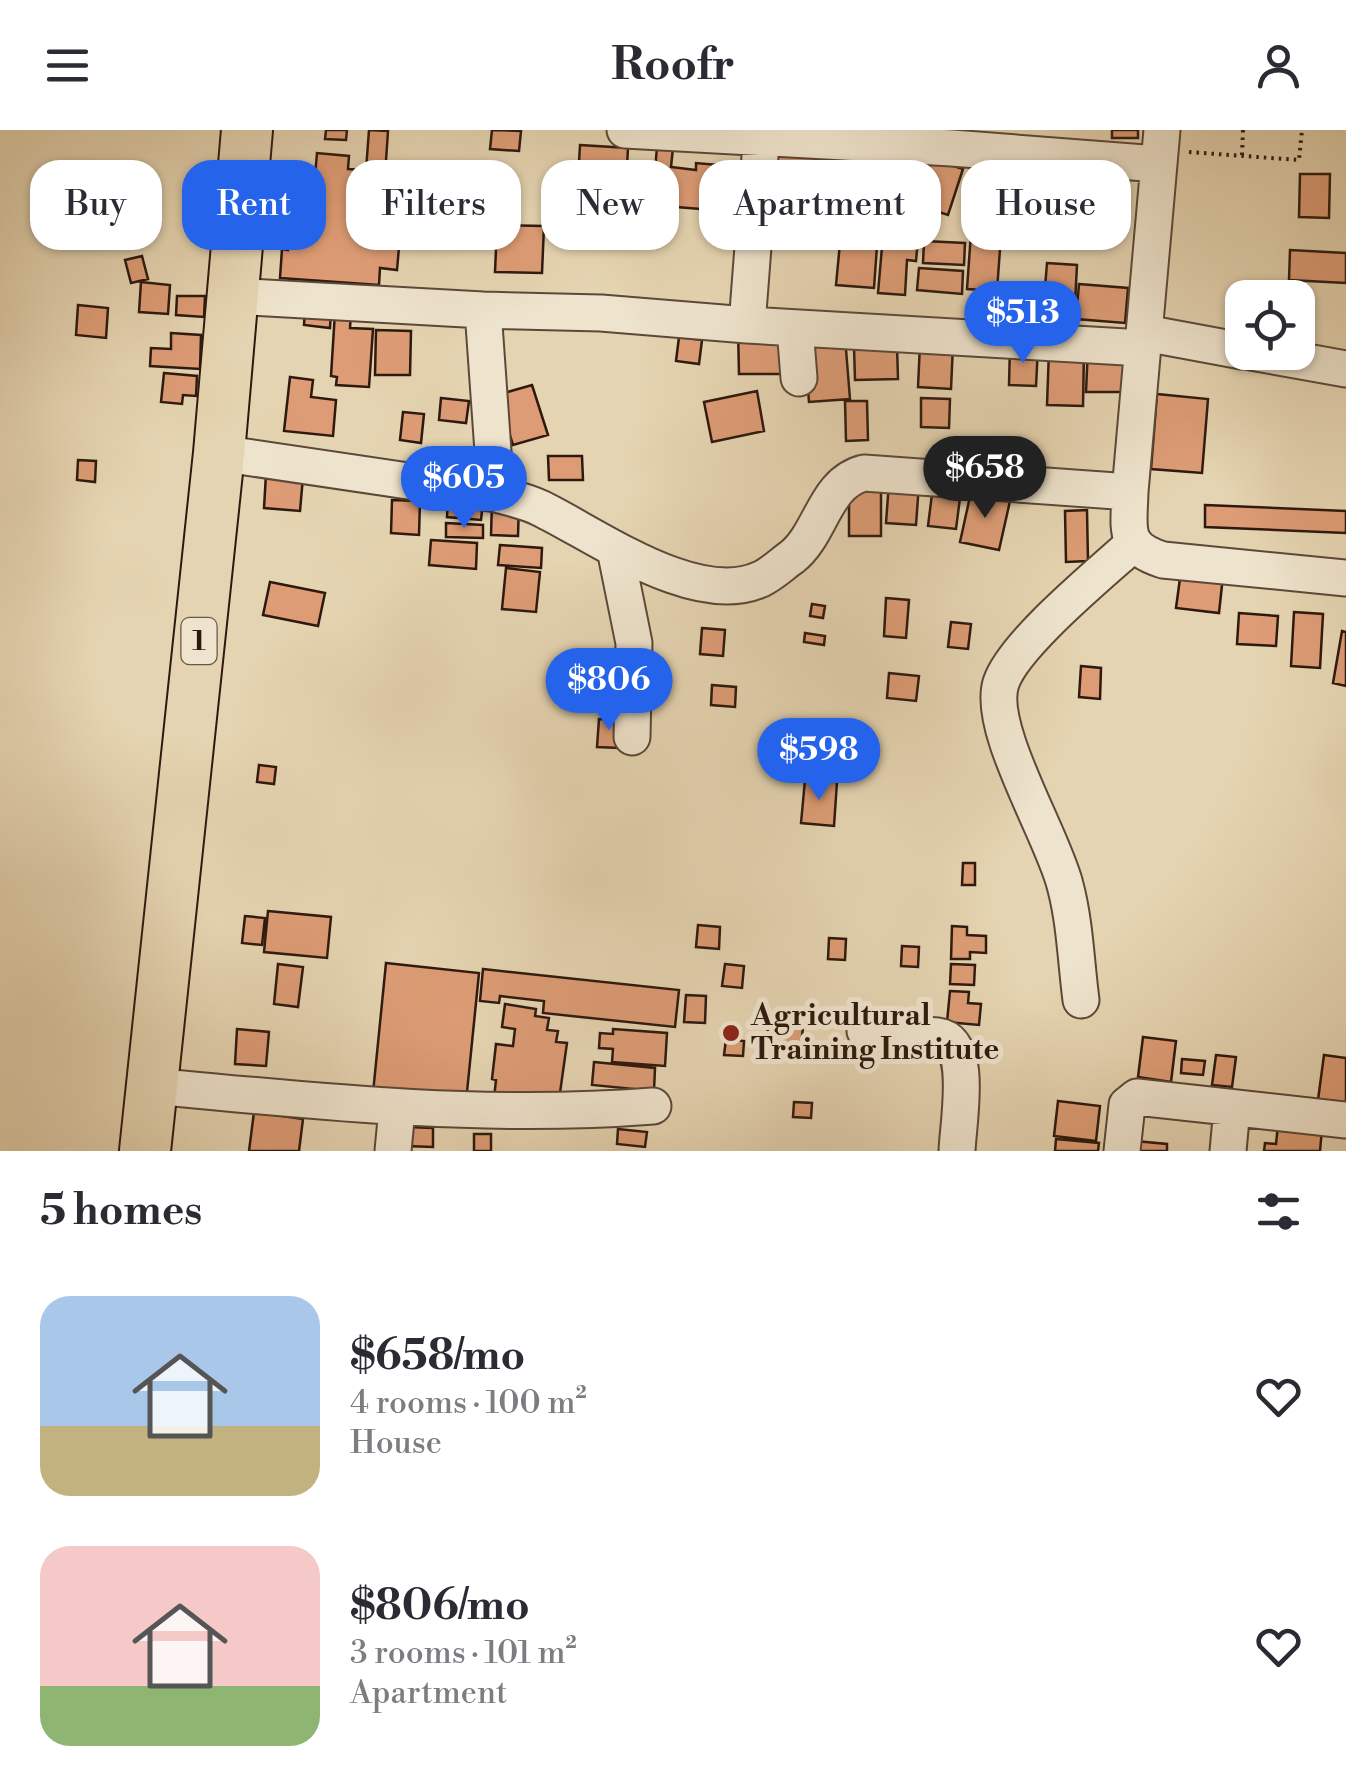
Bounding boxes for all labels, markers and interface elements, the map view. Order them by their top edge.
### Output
text: Roofr [611,37,735,94]
icon: menu [40,38,95,93]
icon: person [1251,38,1306,93]
chip: Buy [30,160,162,250]
chip: Rent [182,160,326,250]
chip: Filters [346,160,521,250]
chip: New [541,160,679,250]
chip: Apartment [699,160,941,250]
chip: House [961,160,1131,250]
map controls [1225,280,1315,370]
button: locate [1225,280,1315,370]
pin: $513 [964,281,1082,366]
text: $513 [986,293,1060,333]
pin: $658 [926,436,1044,521]
pin: $605 [405,446,523,531]
text: $658 [945,448,1025,488]
text: $605 [423,458,505,498]
road number: 1 [182,618,216,664]
pin: $806 [550,648,668,733]
text: $806 [568,660,650,700]
pin: $598 [760,718,878,803]
text: $598 [779,730,859,770]
place label: Agricultural Training Institute [750,997,999,1069]
marker: Agricultural Training Institute [720,1022,742,1044]
icon: filters [1251,1184,1306,1239]
text: 5 homes [40,1185,202,1238]
text: $658/mo [350,1330,525,1383]
icon: home [120,1336,240,1456]
icon: heart [1251,1369,1306,1424]
text: 4 rooms · 100 m² [350,1383,587,1423]
text: House [350,1423,442,1463]
text: $806/mo [350,1580,530,1633]
icon: home [120,1586,240,1706]
icon: heart [1251,1619,1306,1674]
text: 3 rooms · 101 m² [350,1633,577,1673]
text: Apartment [350,1673,507,1713]

